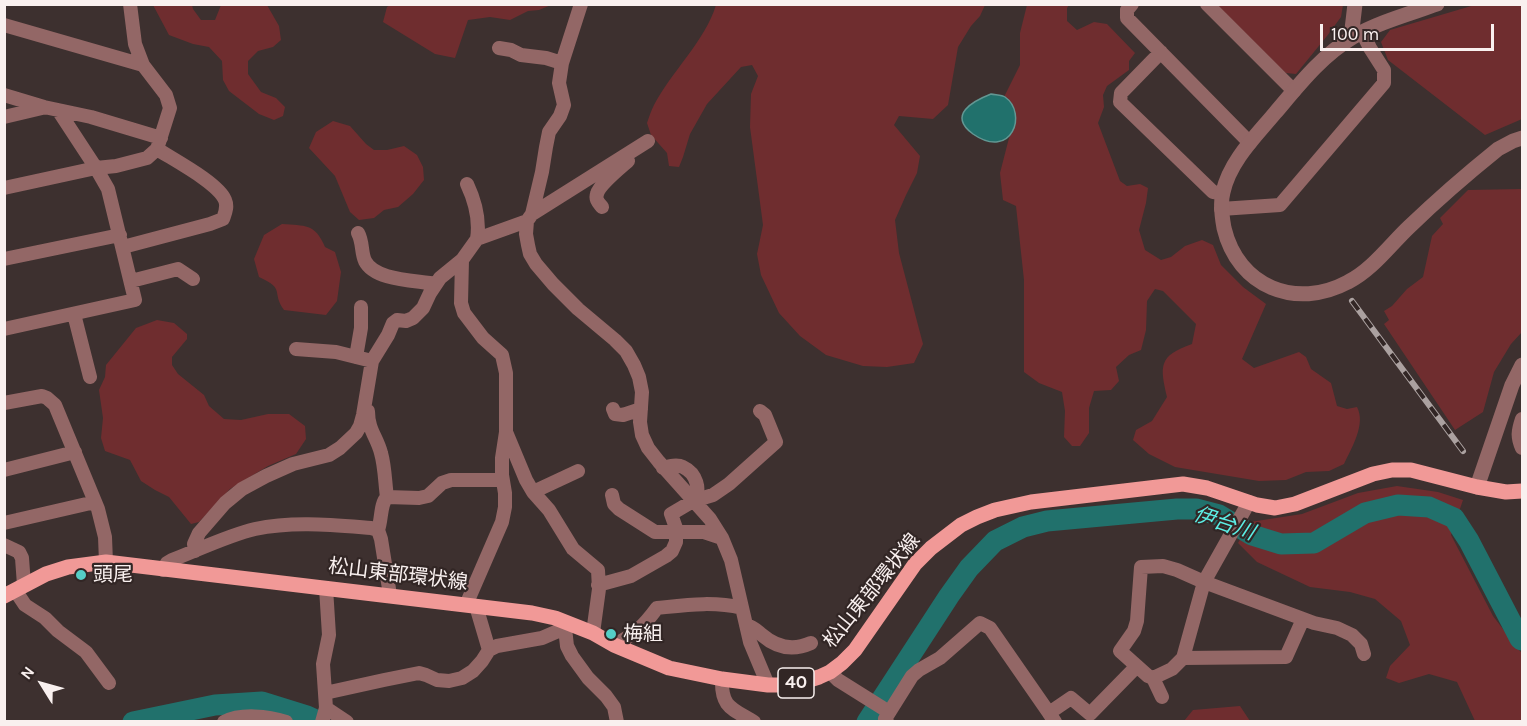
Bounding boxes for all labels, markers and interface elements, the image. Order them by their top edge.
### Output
scale bar [1323,12,1497,50]
text: 100 m [1331,23,1379,45]
water label: 伊台川 [1190,502,1258,546]
street label: 松山東部環状線 [819,529,925,653]
street label: 松山東部環状線 [327,555,469,595]
place label: 頭尾 [93,563,133,587]
marker: 頭尾 [74,568,88,582]
place label: 梅組 [623,622,663,646]
marker: 梅組 [604,627,618,641]
north arrow [12,654,72,714]
text: N [16,663,38,683]
road number: 40 [778,668,814,698]

